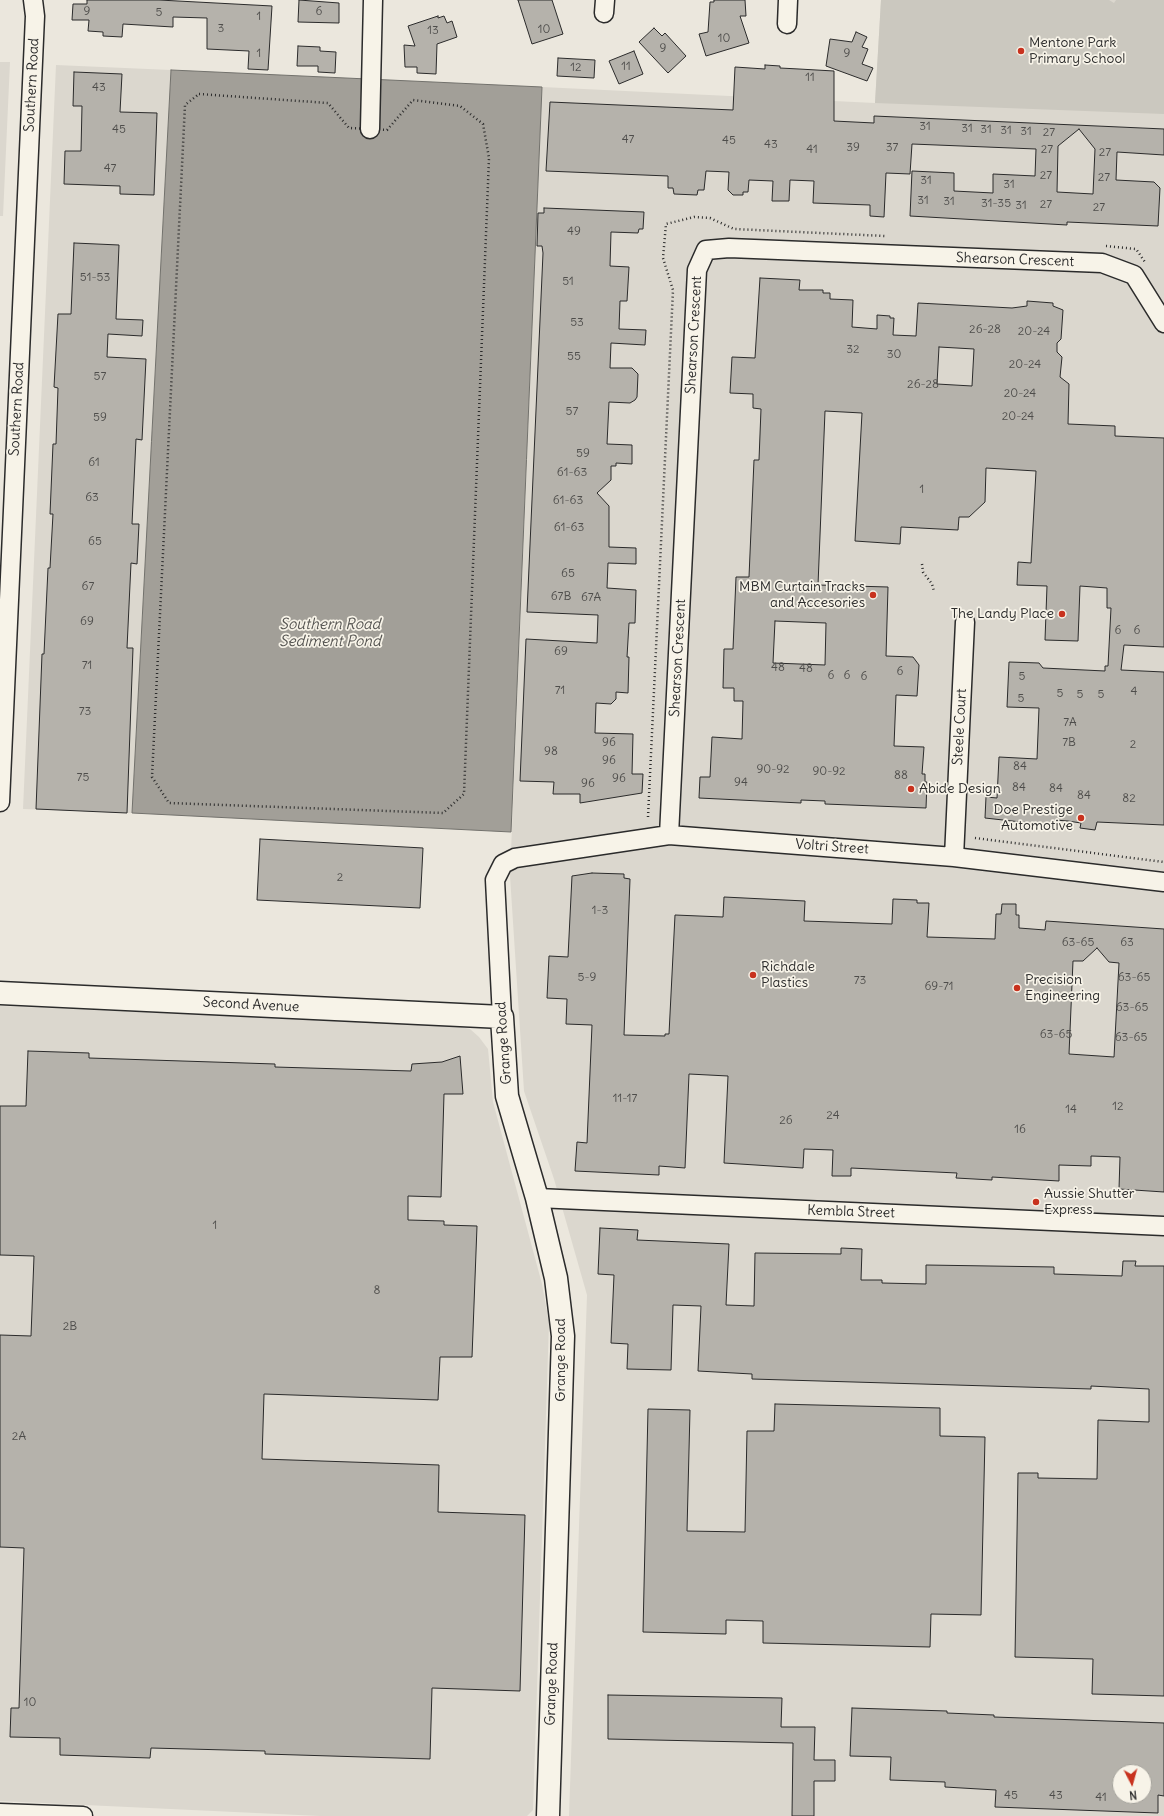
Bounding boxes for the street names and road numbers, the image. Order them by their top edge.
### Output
street label: Southern Road [21,38,43,132]
street label: Shearson Crescent [956,250,1074,270]
street label: Shearson Crescent [683,276,705,394]
street label: Southern Road [6,362,28,456]
street label: Shearson Crescent [667,599,689,717]
street label: Steele Court [950,688,970,766]
street label: Voltri Street [795,836,869,858]
street label: Second Avenue [202,994,300,1016]
street label: Grange Road [493,1001,515,1085]
street label: Kembla Street [807,1202,895,1222]
street label: Grange Road [553,1318,569,1402]
street label: Grange Road [542,1642,562,1726]

